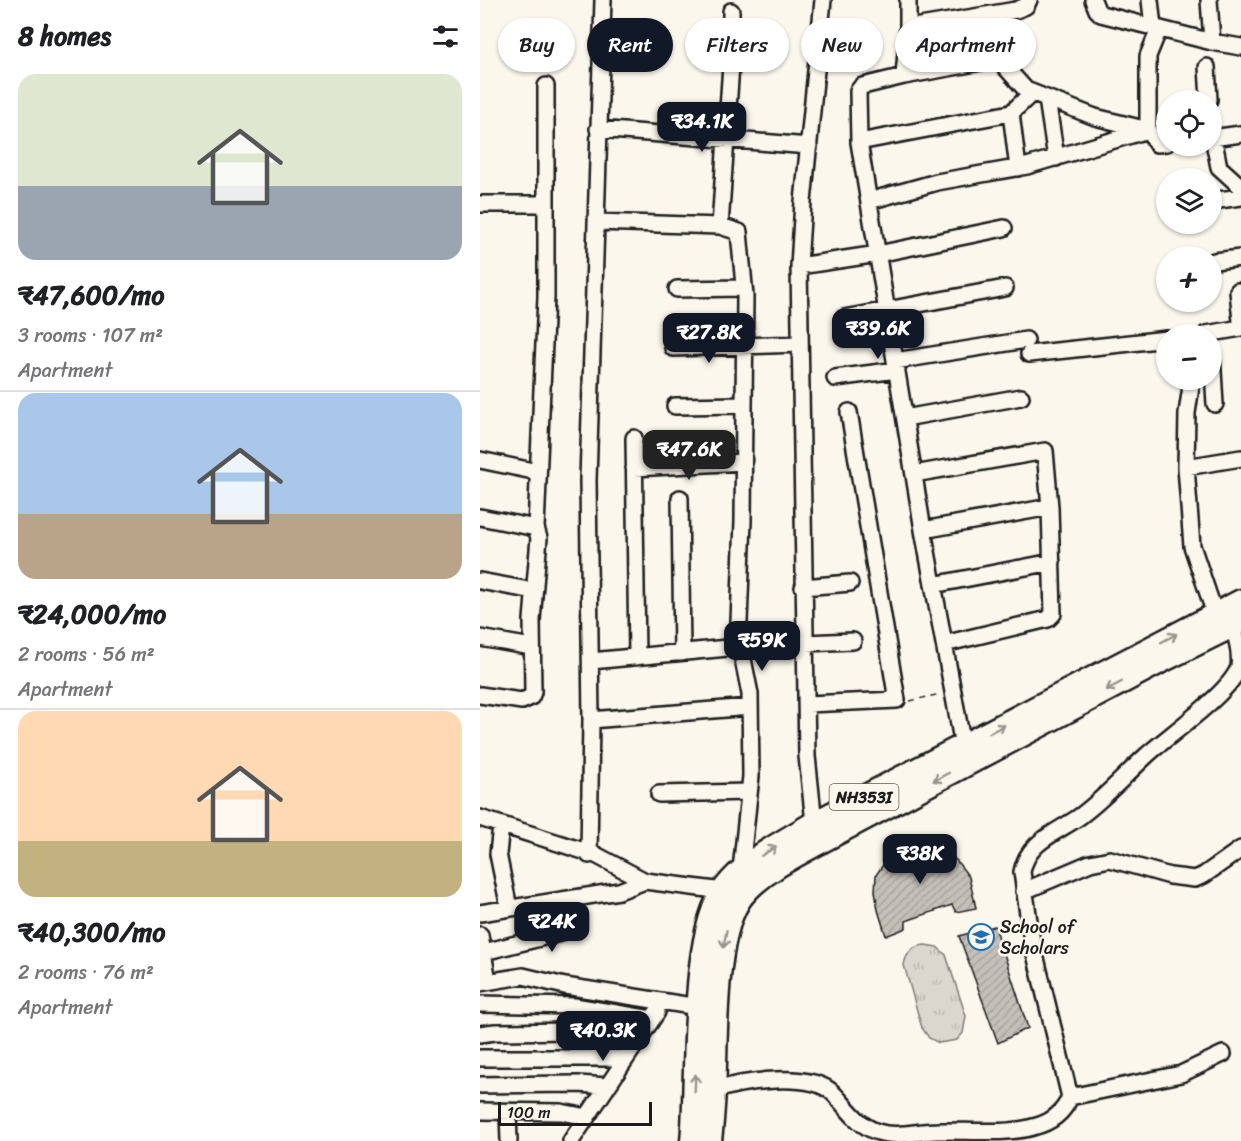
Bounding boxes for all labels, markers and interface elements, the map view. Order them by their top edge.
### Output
text: 8 homes [18,13,111,59]
chip: Buy [498,18,575,72]
chip: Rent [587,18,673,72]
chip: Filters [685,18,789,72]
chip: New [801,18,883,72]
chip: Apartment [895,18,1036,72]
icon: filters [429,20,462,53]
map controls [1156,90,1222,390]
button: locate [1156,90,1222,156]
pin: ₹34.1K [653,102,751,153]
text: ₹34.1K [671,104,733,139]
icon: home [186,113,294,221]
button: layers [1156,168,1222,234]
button: + [1156,246,1222,312]
text: ₹47,600/mo [18,272,164,318]
pin: ₹39.6K [829,309,927,360]
text: ₹39.6K [846,311,910,346]
pin: ₹27.8K [660,313,758,364]
text: ₹27.8K [677,315,741,350]
text: 3 rooms · 107 m² [18,318,163,353]
button: − [1156,324,1222,390]
text: Apartment [18,353,112,388]
pin: ₹47.6K [640,430,738,481]
icon: home [186,432,294,540]
text: ₹47.6K [657,432,721,467]
text: ₹24,000/mo [18,591,166,637]
pin: ₹59K [726,621,798,672]
text: ₹59K [738,623,786,658]
one-way arrow [1160,632,1177,644]
text: 2 rooms · 56 m² [18,637,155,672]
text: Apartment [18,672,112,707]
one-way arrow [1105,681,1123,693]
one-way arrow [987,723,1005,734]
icon: home [186,750,294,858]
one-way arrow [933,772,951,783]
road number: NH353I [830,784,898,810]
pin: ₹38K [884,834,956,885]
text: ₹38K [897,836,943,871]
one-way arrow [761,844,778,857]
pin: ₹24K [516,902,588,953]
text: ₹24K [528,904,576,939]
text: ₹40,300/mo [18,909,165,955]
place label: School of Scholars [1000,911,1078,964]
school or university icon: School of Scholars [966,922,996,952]
one-way arrow [720,928,731,948]
text: 2 rooms · 76 m² [18,955,154,990]
text: Apartment [18,990,112,1025]
pin: ₹40.3K [554,1011,652,1062]
text: ₹40.3K [570,1013,636,1048]
one-way arrow [690,1073,701,1093]
text: 100 m [507,1098,551,1127]
scale bar [498,1099,652,1126]

